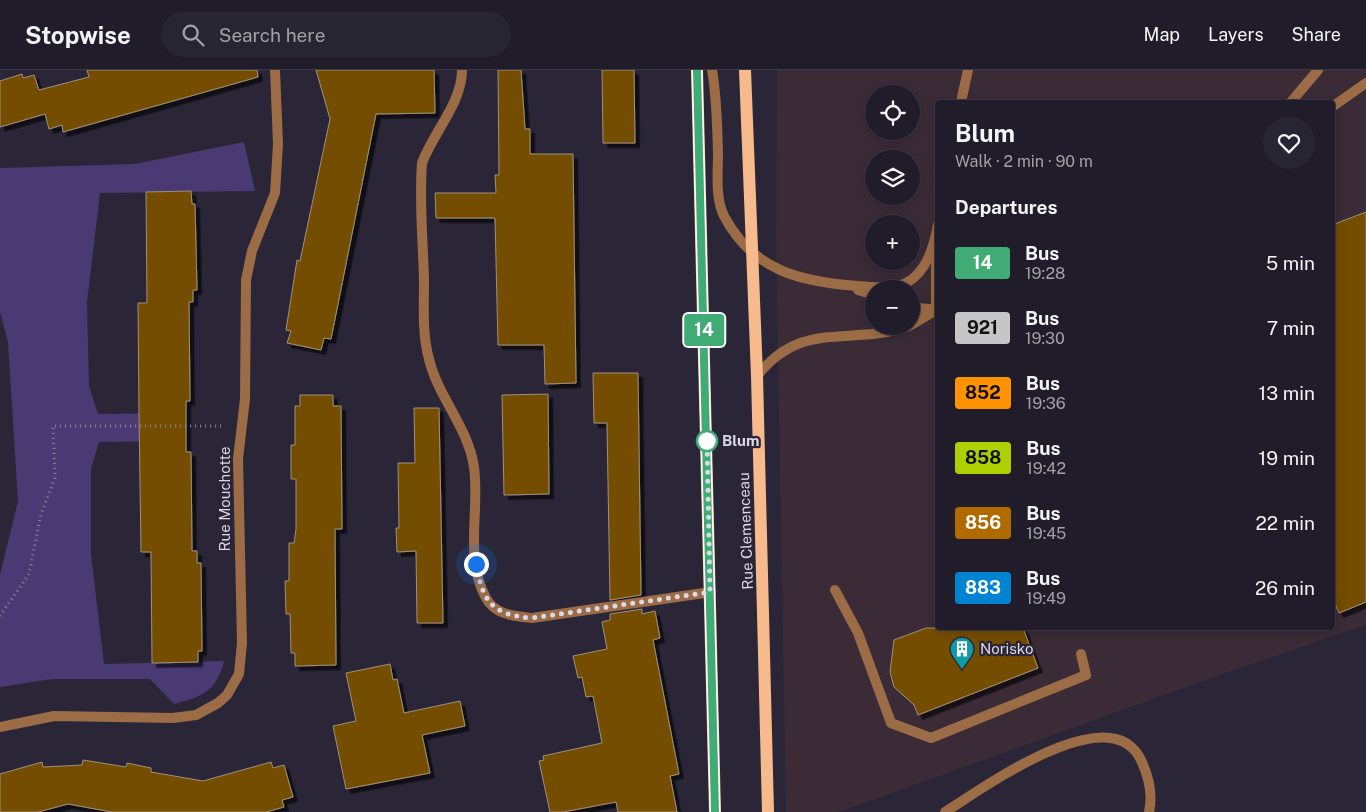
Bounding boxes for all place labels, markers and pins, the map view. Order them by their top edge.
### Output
marker: Blum [696,430,718,452]
place label: Blum [722,432,760,449]
building icon: Norisko [949,636,975,670]
place label: Norisko [980,640,1033,657]

